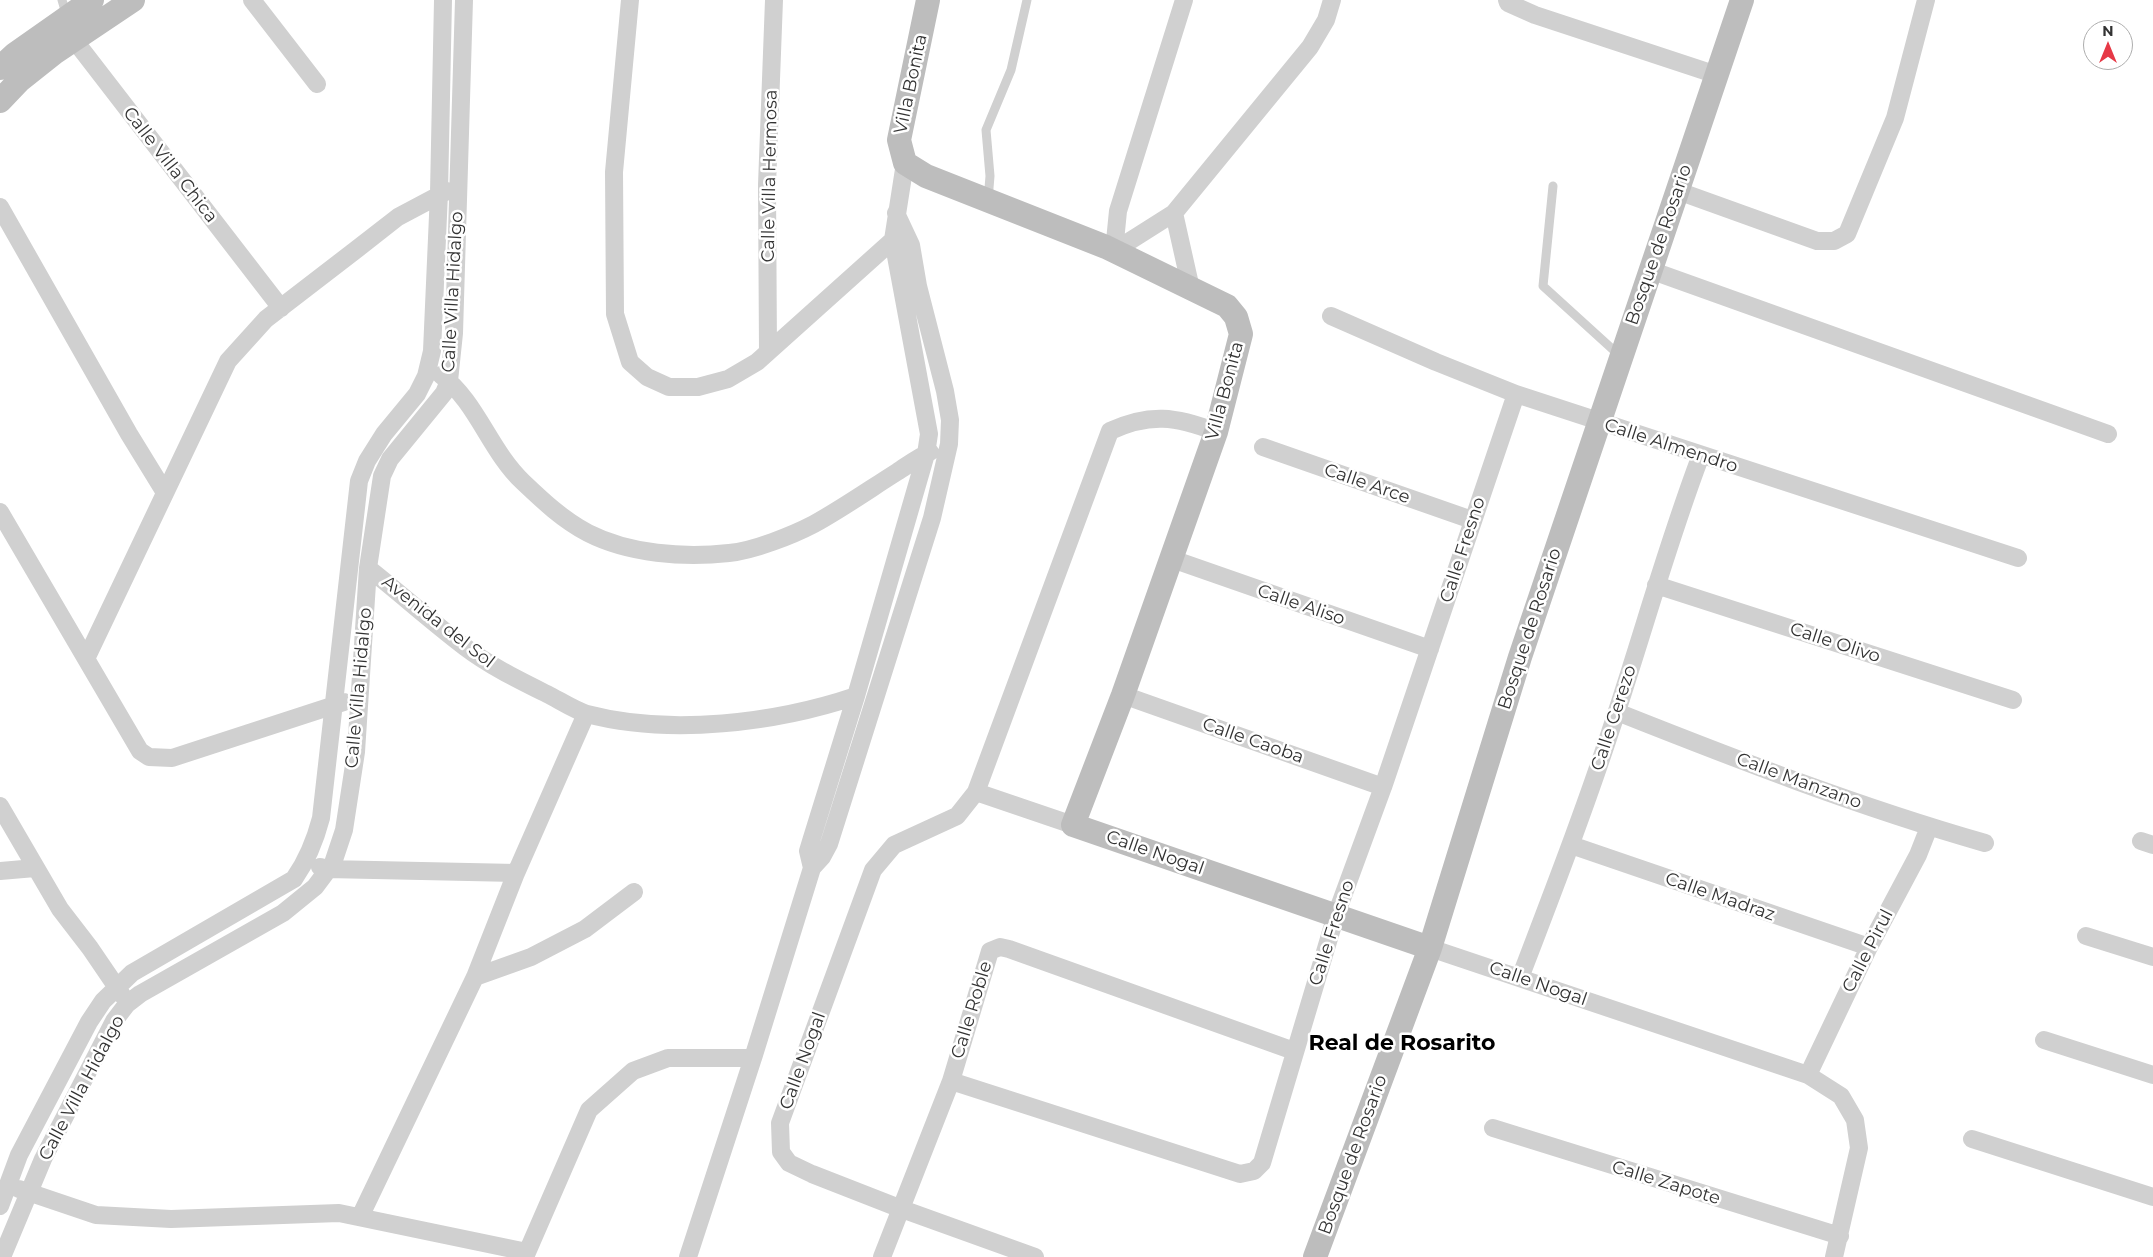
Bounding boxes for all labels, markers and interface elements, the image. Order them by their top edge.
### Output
north arrow [2083,20,2133,70]
text: N [2102,22,2114,40]
street label: Villa Bonita [890,32,932,136]
street label: Calle Villa Hermosa [758,89,782,263]
street label: Calle Villa Chica [118,103,222,227]
street label: Bosque de Rosario [1621,162,1697,328]
street label: Calle Villa Hidalgo [438,211,468,373]
street label: Villa Bonita [1201,339,1249,443]
street label: Calle Almendro [1602,414,1740,478]
street label: Calle Arce [1321,459,1413,509]
street label: Calle Fresno [1436,494,1490,606]
street label: Bosque de Rosario [1494,546,1566,712]
street label: Avenida del Sol [377,571,499,673]
street label: Calle Aliso [1254,580,1348,630]
street label: Calle Villa Hidalgo [341,607,377,769]
street label: Calle Olivo [1787,618,1883,668]
street label: Calle Cerezo [1587,662,1641,774]
street label: Calle Caoba [1199,714,1307,768]
street label: Calle Manzano [1733,748,1865,814]
street label: Calle Nogal [1103,826,1207,880]
street label: Calle Madraz [1662,868,1778,926]
street label: Calle Fresno [1305,877,1359,989]
street label: Calle Pirul [1838,906,1898,996]
street label: Calle Nogal [1486,957,1590,1011]
street label: Calle Roble [947,959,997,1061]
street label: Calle Nogal [775,1009,831,1113]
street label: Calle Villa Hidalgo [35,1012,129,1164]
district label: Real de Rosarito [1309,1031,1495,1057]
street label: Bosque de Rosario [1314,1072,1392,1238]
street label: Calle Zapote [1609,1156,1723,1210]

